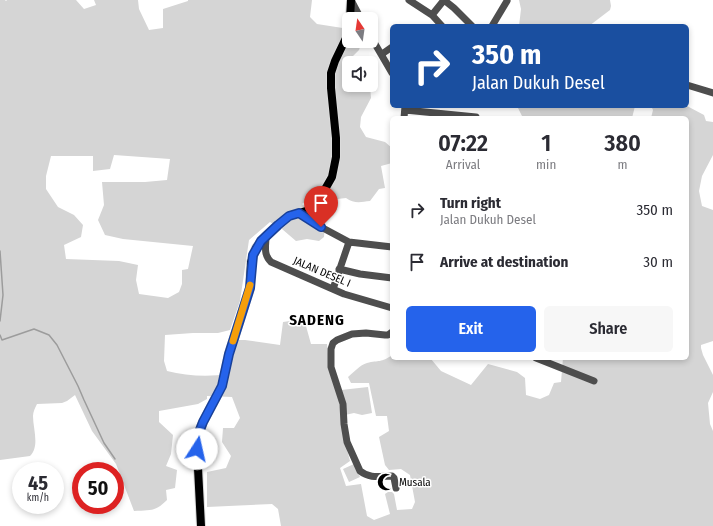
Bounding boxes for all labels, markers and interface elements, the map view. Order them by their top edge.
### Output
north arrow [342,12,378,48]
map controls [342,12,378,92]
text: 350 m [472,38,541,71]
icon: right [406,40,458,92]
button: sound [342,56,378,92]
text: Jalan Dukuh Desel [472,72,605,94]
text: 07:22 [438,129,488,157]
text: 1 [541,129,551,157]
text: 380 [604,129,641,157]
text: Arrival [446,157,480,172]
text: min [536,157,556,172]
text: m [618,157,628,172]
pin [304,186,338,227]
icon: arrive [310,192,332,214]
text: Turn right [440,194,501,212]
icon: right [406,199,428,221]
text: 350 m [636,201,673,219]
text: Jalan Dukuh Desel [440,212,536,227]
icon: arrive [406,251,428,273]
text: Arrive at destination [440,253,568,271]
text: 30 m [643,253,673,271]
street label: JALAN DESEL I [291,254,353,290]
button: Exit [406,306,536,352]
button: Share [544,306,673,352]
district label: SADENG [289,311,345,329]
position arrow [176,428,218,470]
speed limit sign: 50 [72,462,124,514]
text: 45 [28,471,48,495]
mosque icon: Musala [376,472,396,492]
place label: Musala [399,476,431,489]
text: km/h [27,492,49,504]

